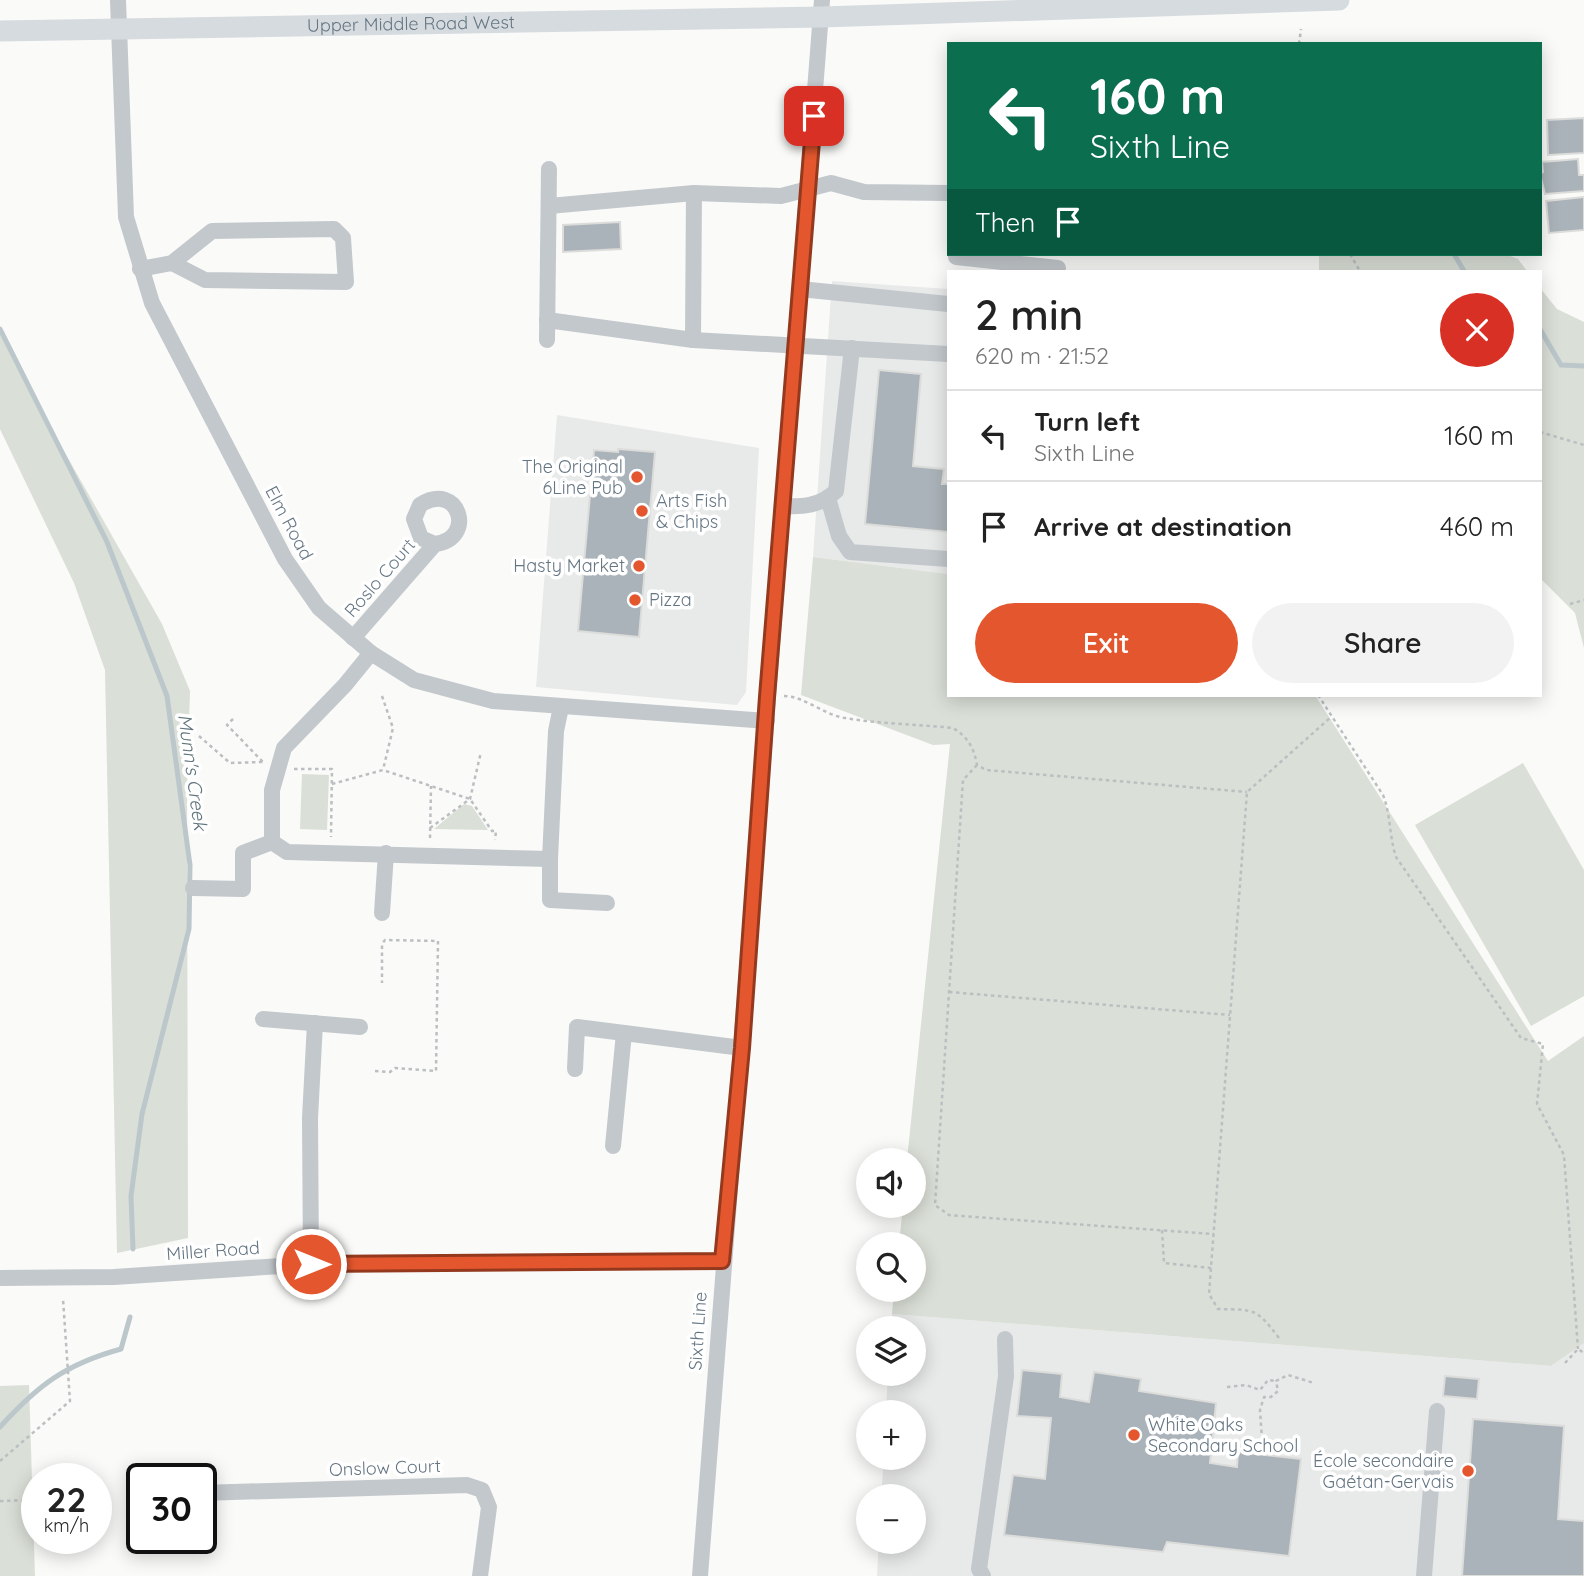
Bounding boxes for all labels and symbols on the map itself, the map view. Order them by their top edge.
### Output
street label: Upper Middle Road West [307,10,515,37]
pin [784,86,844,146]
place label: The Original 6Line Pub [522,455,623,499]
marker: The Original 6Line Pub [629,469,645,485]
street label: Elm Road [260,482,318,564]
place label: Arts Fish & Chips [656,489,727,533]
marker: Arts Fish & Chips [634,503,650,519]
street label: Roslo Court [339,534,420,622]
place label: Hasty Market [513,554,625,577]
marker: Hasty Market [631,558,647,574]
place label: Pizza [649,588,692,611]
marker: Pizza [627,592,643,608]
water label: Munn's Creek [173,712,213,834]
position arrow [274,1227,348,1301]
street label: Miller Road [166,1236,260,1265]
street label: Sixth Line [683,1291,712,1371]
place label: White Oaks Secondary School [1148,1413,1298,1457]
marker: White Oaks Secondary School [1126,1427,1142,1443]
place label: École secondaire Gaétan-Gervais [1313,1449,1454,1493]
street label: Onslow Court [329,1454,441,1481]
speed limit sign: 30 [126,1463,217,1554]
marker: École secondaire Gaétan-Gervais [1460,1463,1476,1479]

